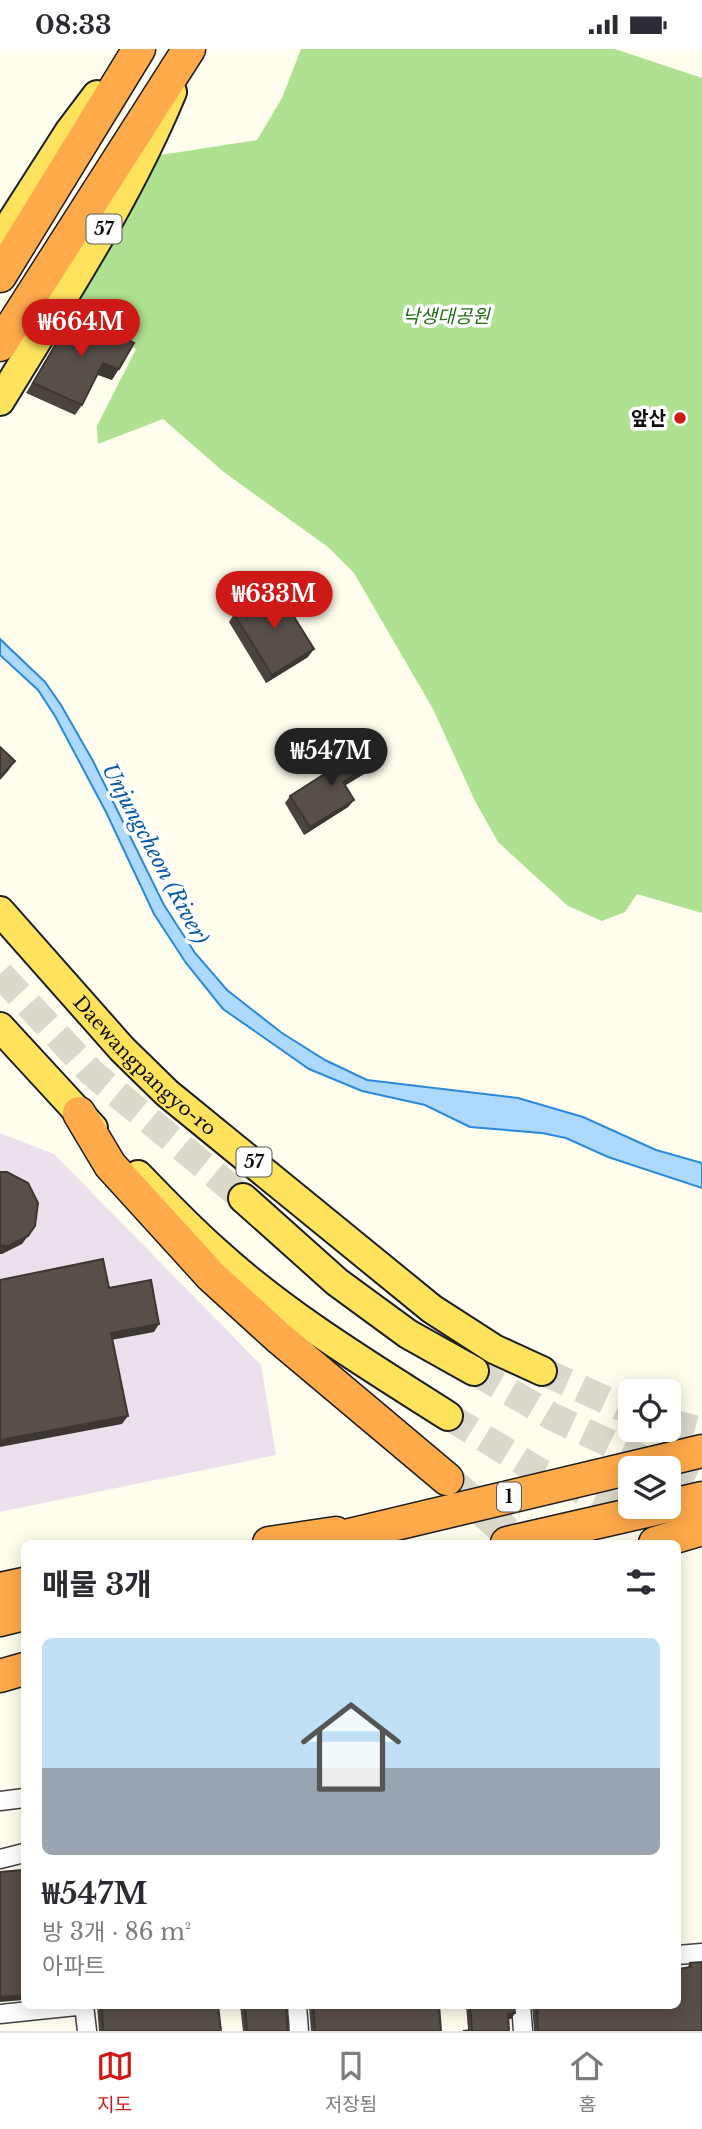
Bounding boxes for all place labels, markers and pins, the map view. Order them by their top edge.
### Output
pin: ₩664M [32,299,130,359]
place label: 앞산 [631,407,667,430]
marker: 앞산 [672,410,688,426]
pin: ₩633M [225,571,323,631]
pin: ₩547M [282,729,380,788]

